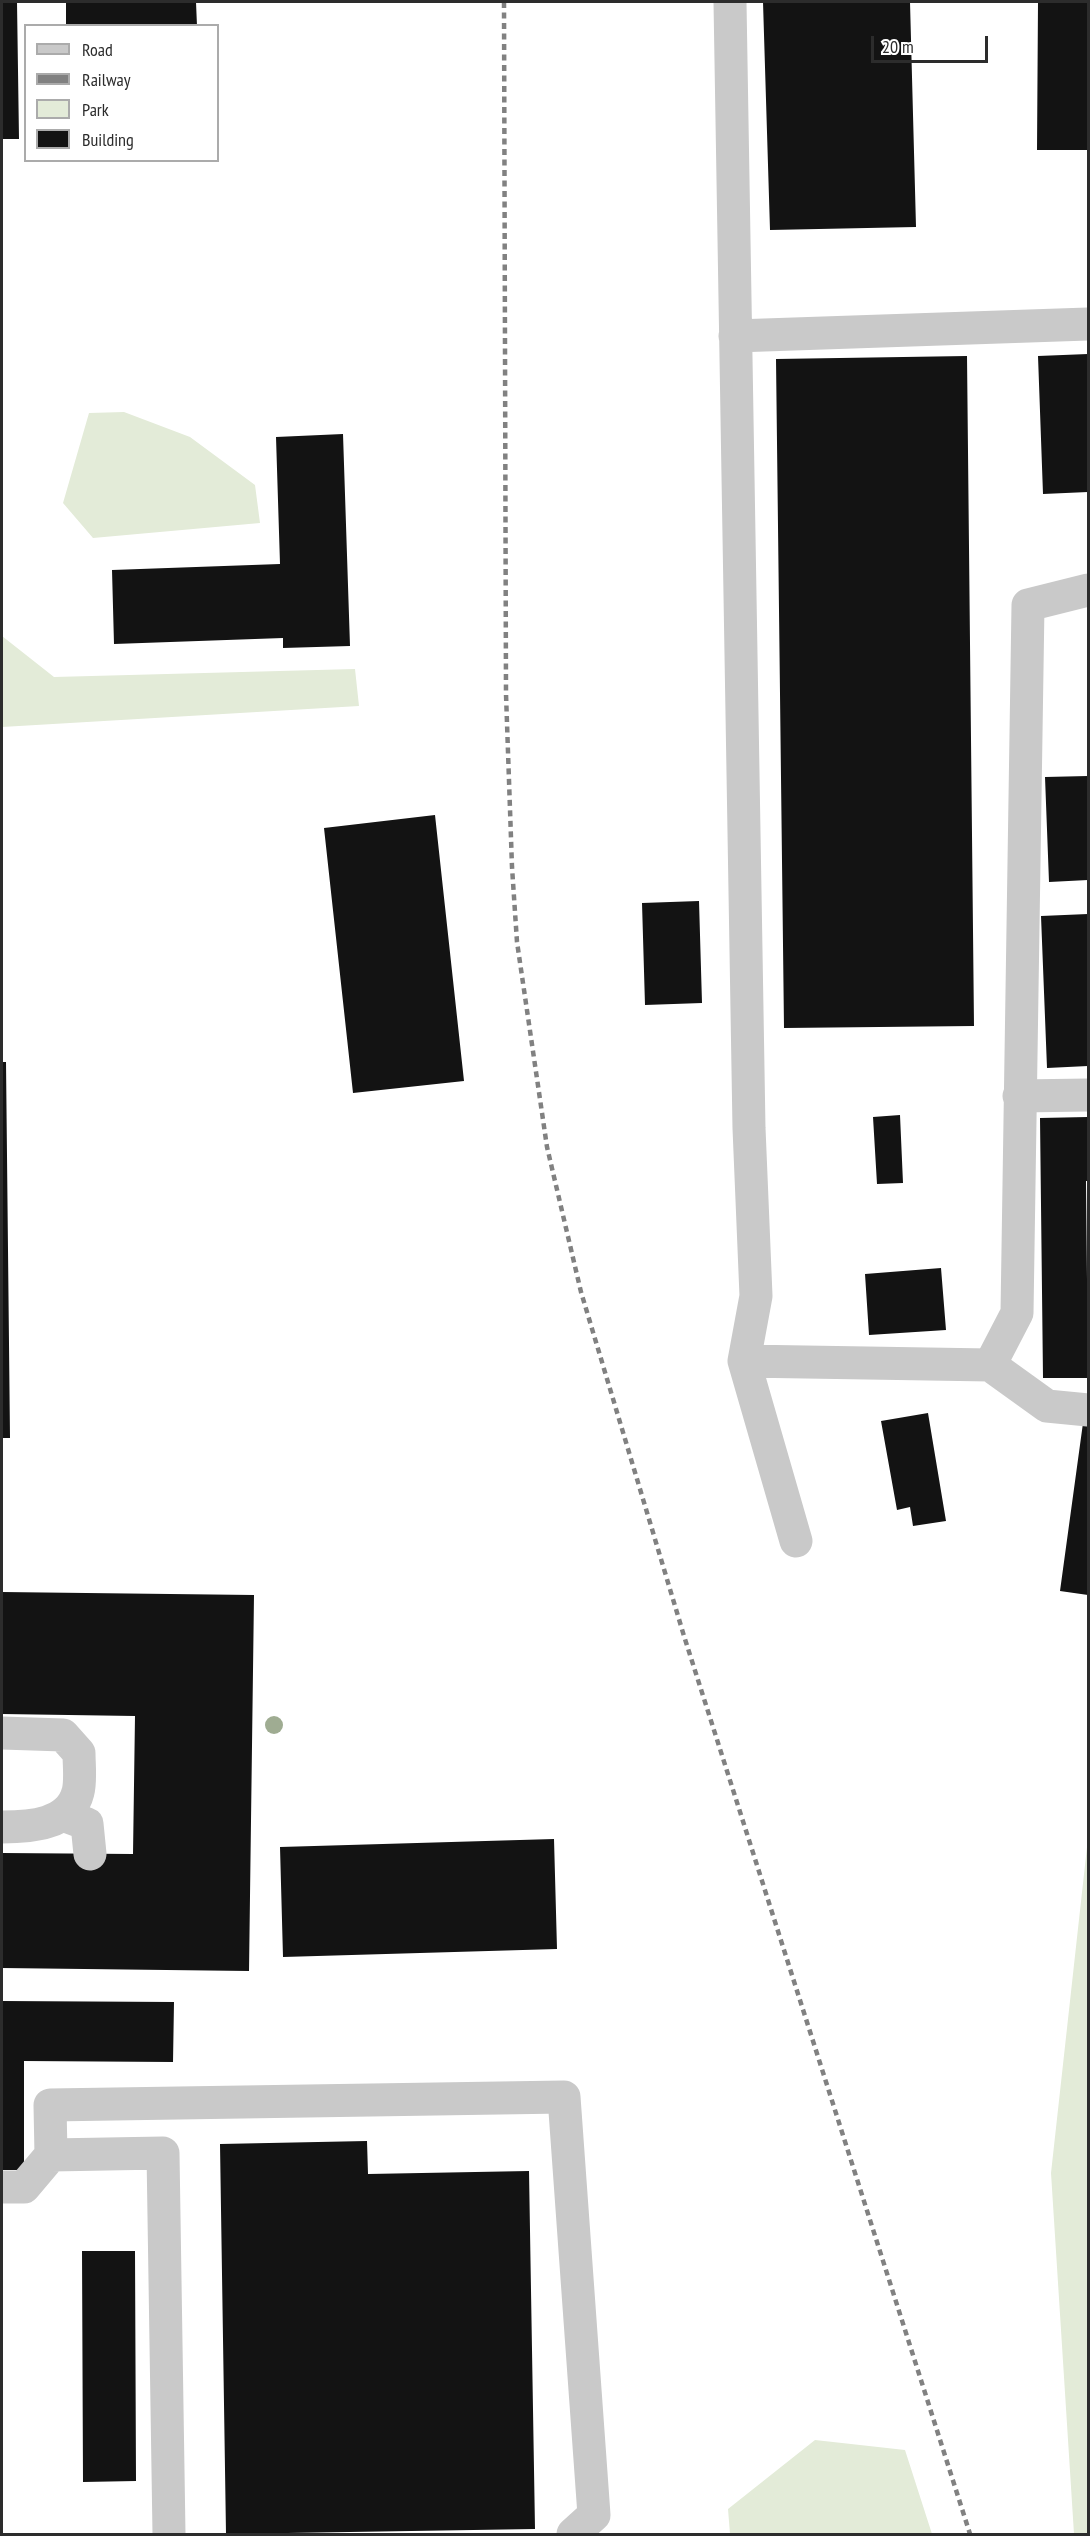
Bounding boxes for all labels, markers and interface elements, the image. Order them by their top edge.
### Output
legend [24,24,219,162]
scale bar [874,24,991,62]
text: 20 m [882,35,914,58]
text: Road [82,38,113,61]
text: Railway [82,68,131,91]
text: Park [82,98,109,121]
text: Building [82,128,134,151]

